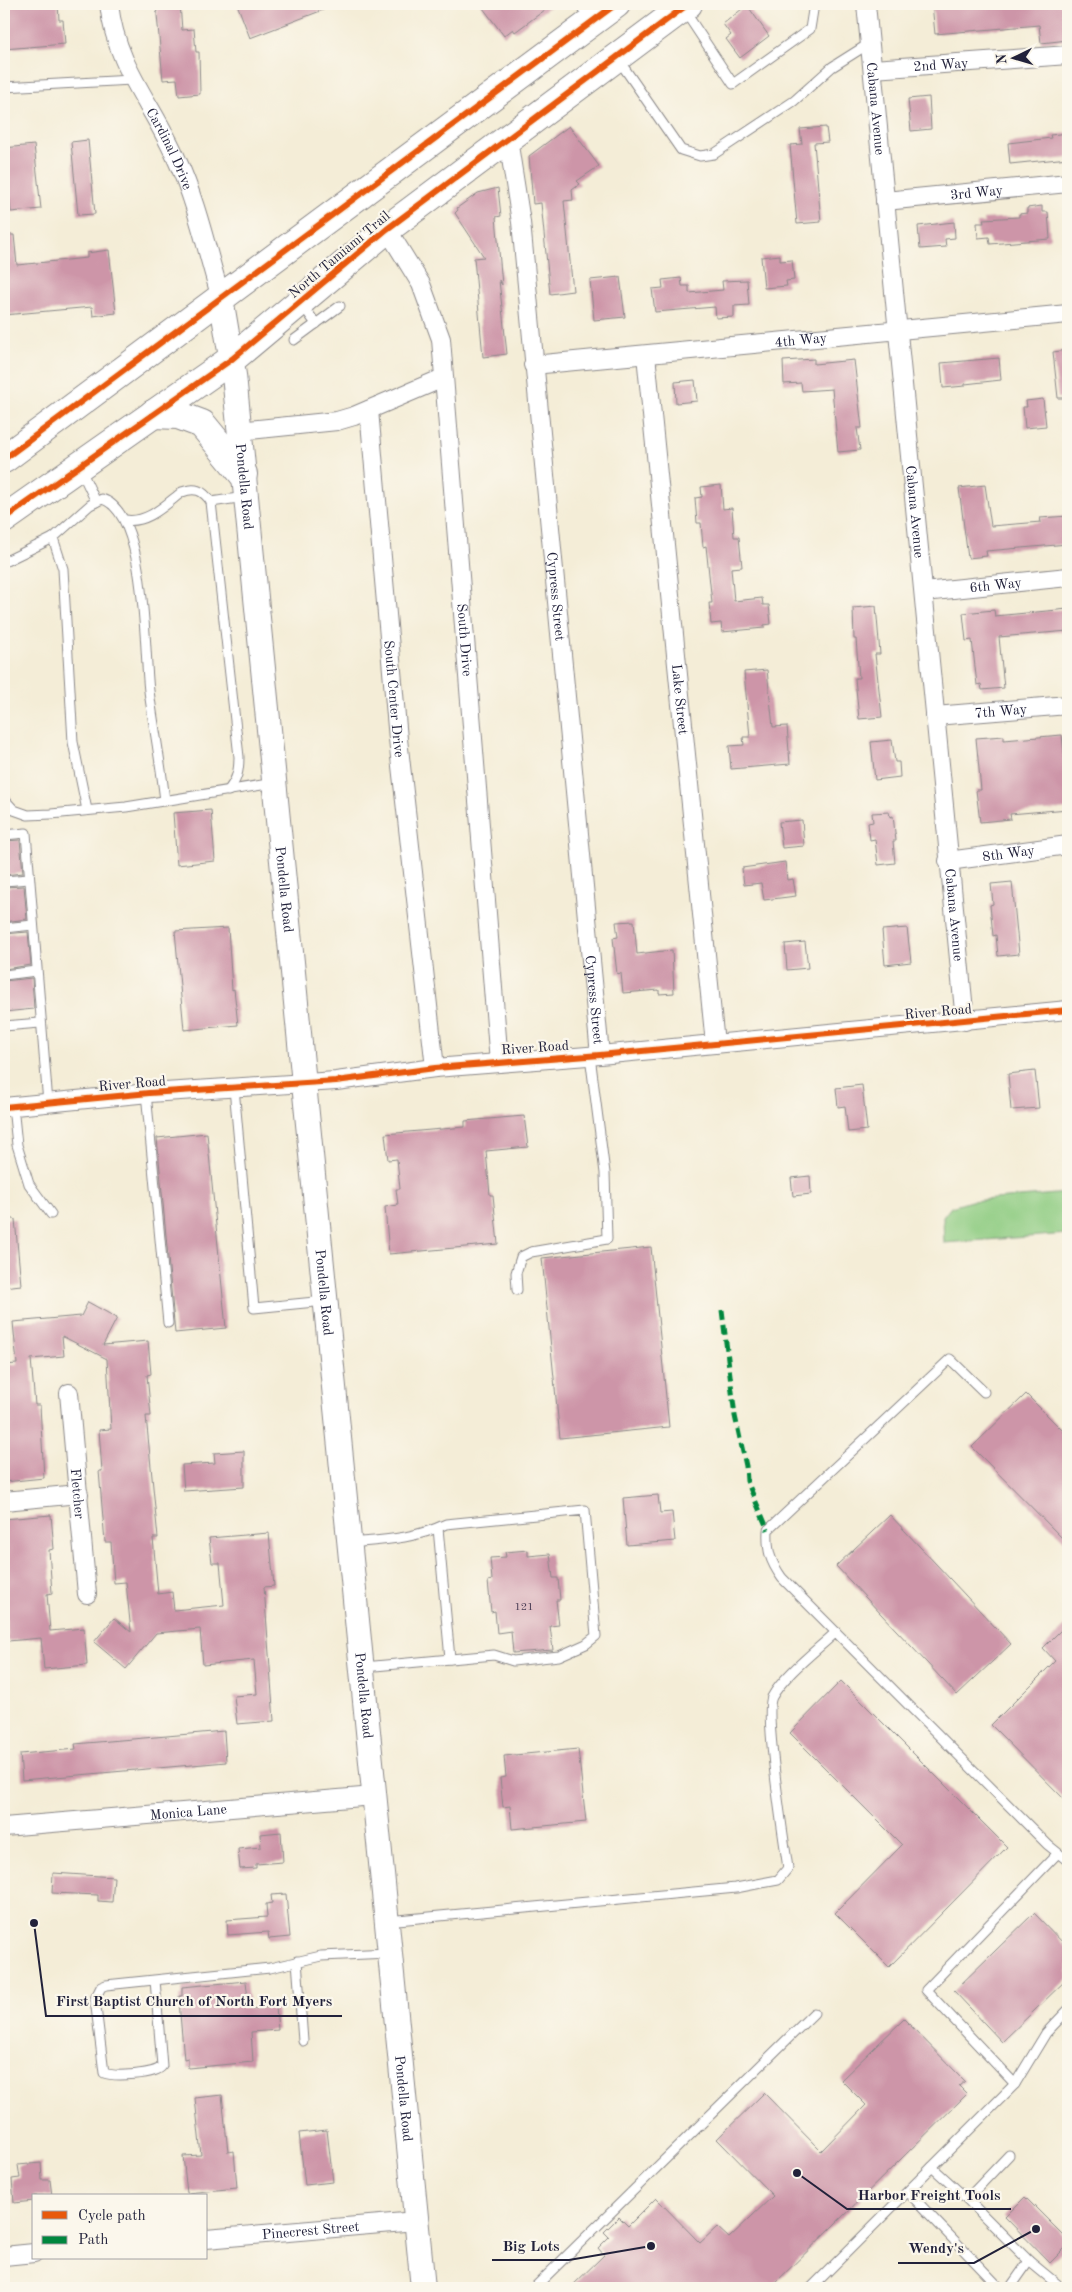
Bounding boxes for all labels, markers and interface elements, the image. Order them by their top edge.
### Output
north arrow [990,32,1040,82]
text: N [995,53,1009,65]
street label: 2nd Way [913,56,969,74]
street label: Cabana Avenue [864,61,887,156]
street label: Cardinal Drive [143,106,194,192]
street label: 3rd Way [950,183,1004,203]
street label: North Tamiami Trail [287,208,393,301]
street label: 4th Way [774,331,828,350]
street label: Pondella Road [233,443,255,530]
street label: Cabana Avenue [903,465,926,559]
street label: Cypress Street [544,551,567,642]
street label: 6th Way [969,576,1023,595]
street label: South Drive [454,603,474,677]
street label: South Center Drive [381,640,406,758]
street label: Lake Street [669,663,690,736]
street label: 7th Way [974,702,1028,721]
street label: 8th Way [982,843,1036,864]
street label: Pondella Road [273,846,295,933]
street label: Cabana Avenue [942,868,965,962]
street label: Cypress Street [583,954,605,1045]
street label: River Road [904,1002,972,1022]
street label: River Road [501,1039,569,1057]
street label: River Road [98,1074,166,1094]
street label: Pondella Road [312,1249,335,1336]
street label: Fletcher [68,1468,86,1520]
house number: 121 [514,1602,534,1613]
street label: Pondella Road [352,1652,375,1739]
street label: Monica Lane [149,1802,228,1823]
callout: First Baptist Church of North Fort Myers [46,1986,342,2016]
text: First Baptist Church of North Fort Myers [56,1995,332,2010]
street label: Pondella Road [392,2055,415,2142]
callout: Harbor Freight Tools [847,2179,1011,2209]
text: Harbor Freight Tools [857,2189,1001,2204]
legend [32,2194,208,2260]
text: Cycle path [78,2209,146,2224]
street label: Pinecrest Street [261,2220,360,2242]
callout: Big Lots [492,2230,569,2260]
text: Path [78,2233,108,2248]
callout: Wendy's [898,2233,974,2263]
text: Big Lots [502,2240,560,2255]
text: Wendy's [908,2242,964,2257]

